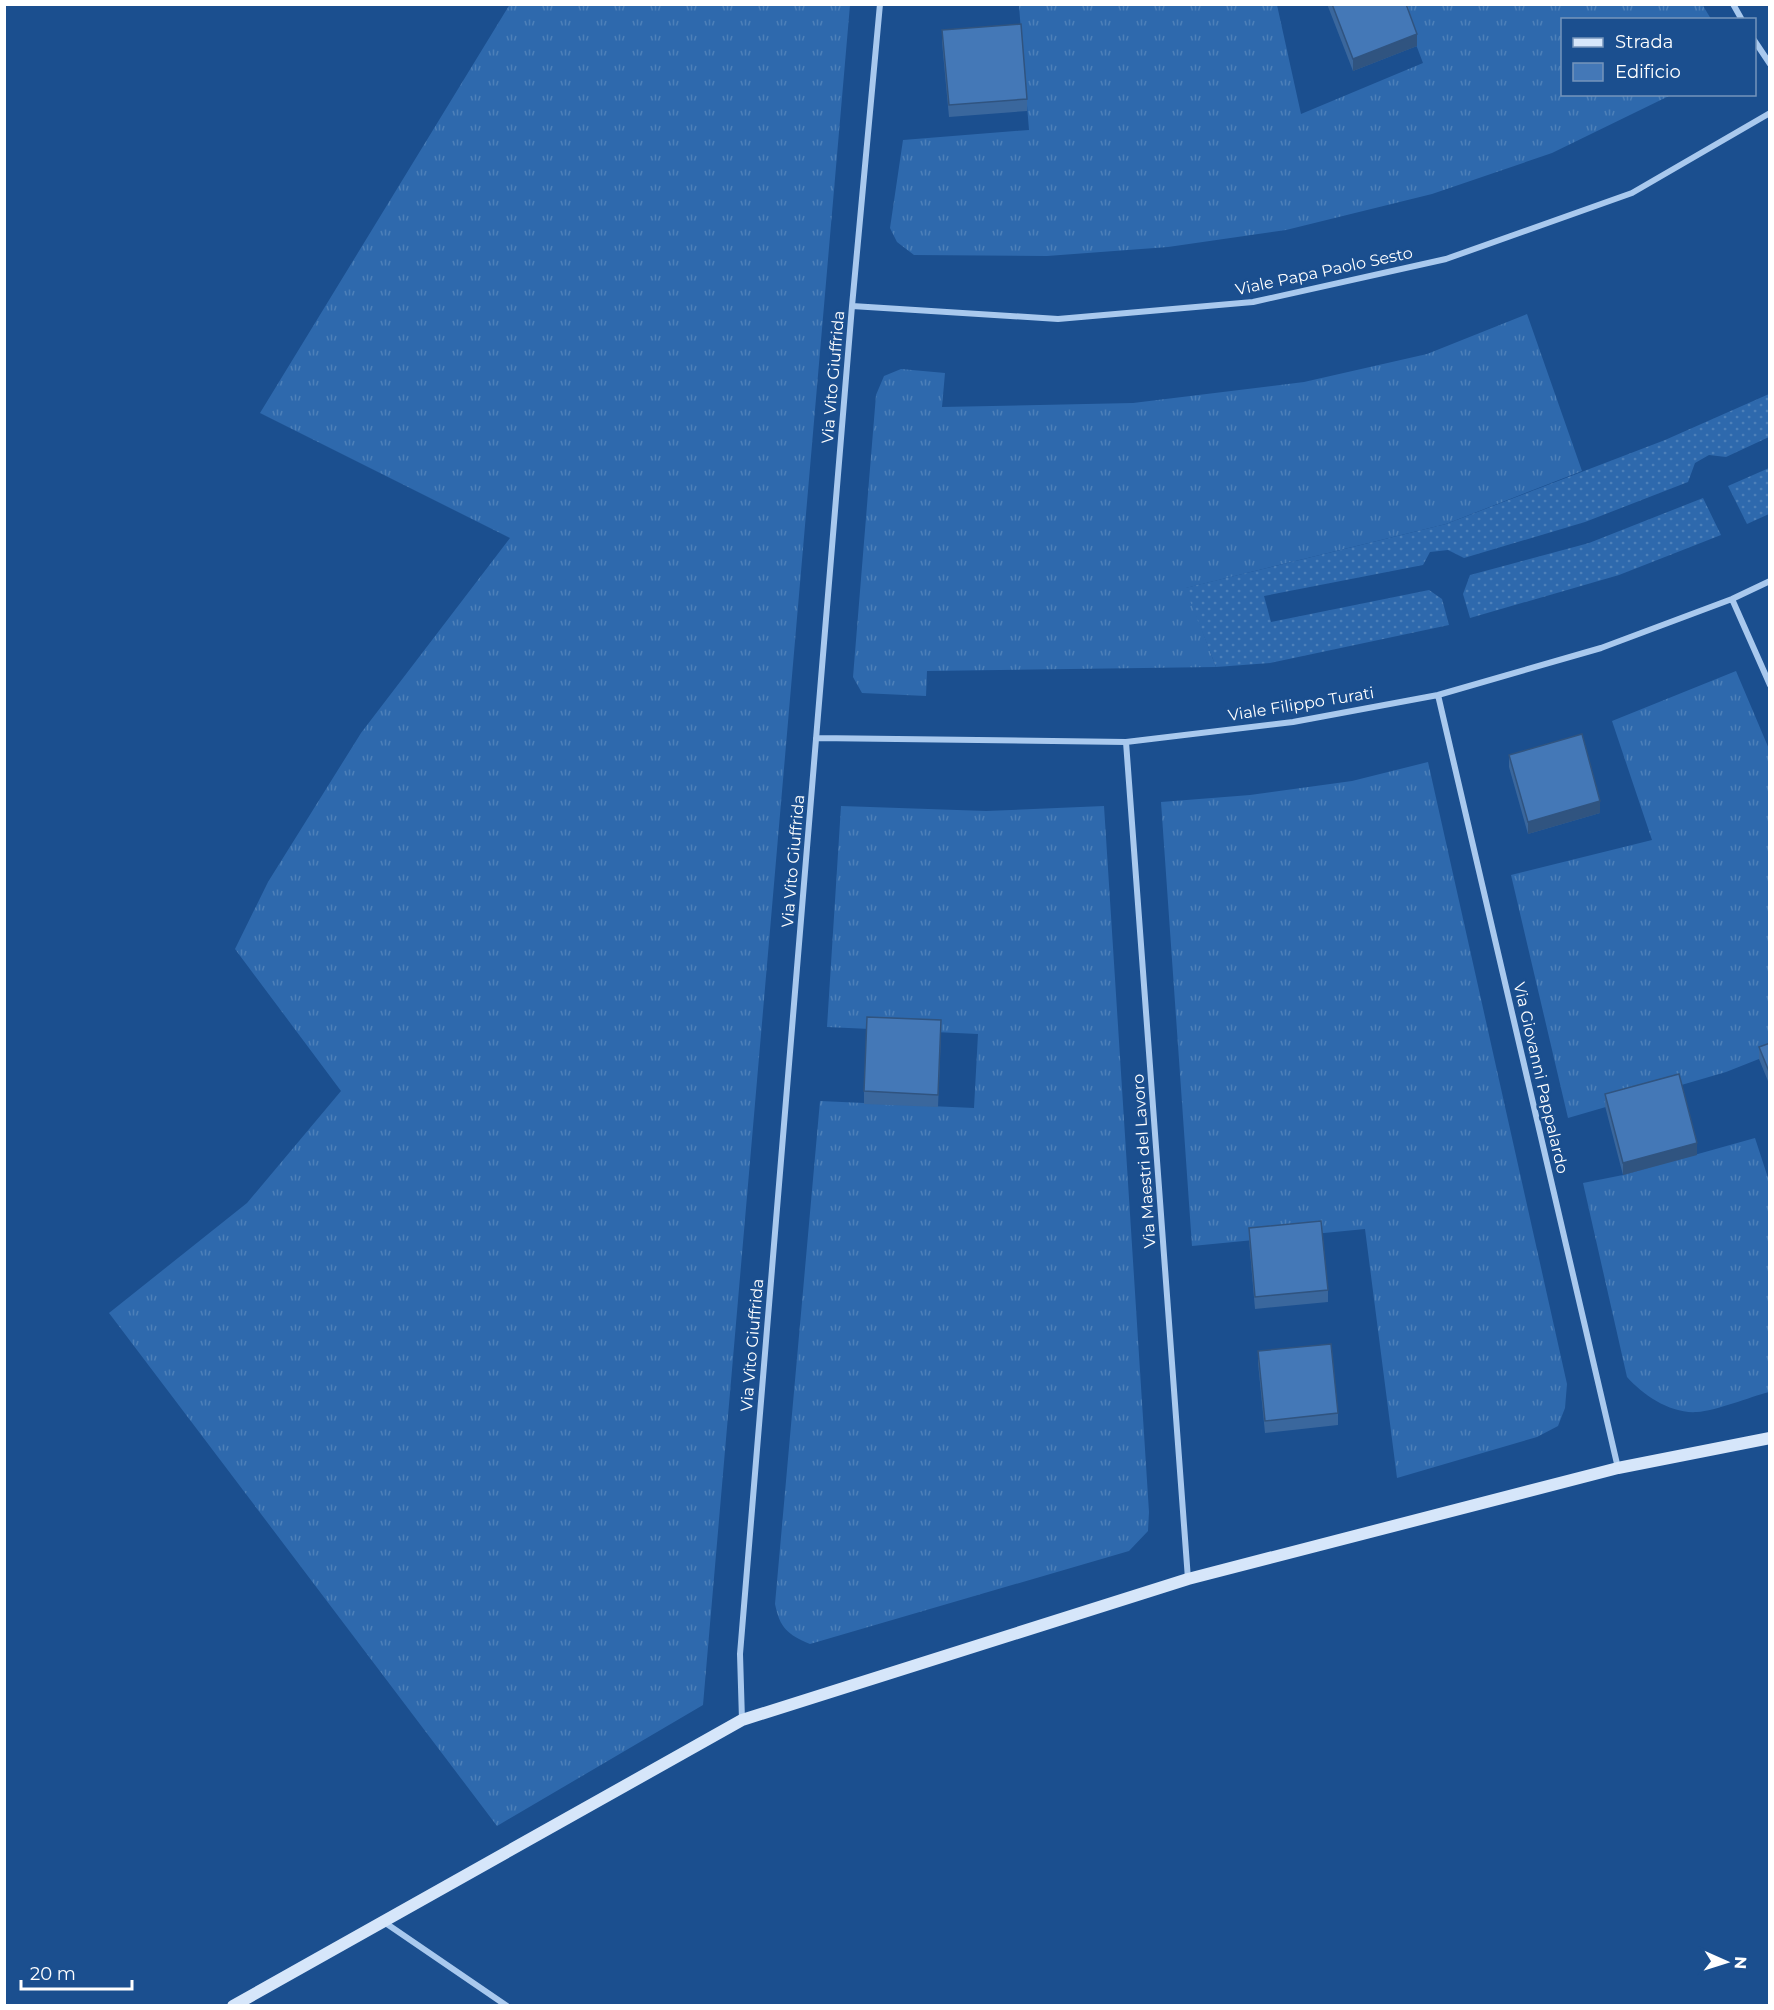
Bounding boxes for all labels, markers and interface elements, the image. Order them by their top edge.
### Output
legend [1561,18,1756,96]
text: Strada [1615,31,1673,53]
text: Edificio [1615,61,1681,83]
street label: Viale Papa Paolo Sesto [1234,243,1414,299]
street label: Via Vito Giuffrida [818,310,848,444]
street label: Viale Filippo Turati [1227,683,1375,725]
street label: Via Vito Giuffrida [778,794,808,928]
street label: Via Giovanni Pappalardo [1510,980,1572,1176]
street label: Via Maestri del Lavoro [1128,1073,1160,1249]
street label: Via Vito Giuffrida [737,1278,767,1412]
north arrow [1696,1932,1756,1992]
scale bar [21,1953,132,1991]
text: N [1731,1956,1750,1970]
text: 20 m [30,1963,76,1985]

